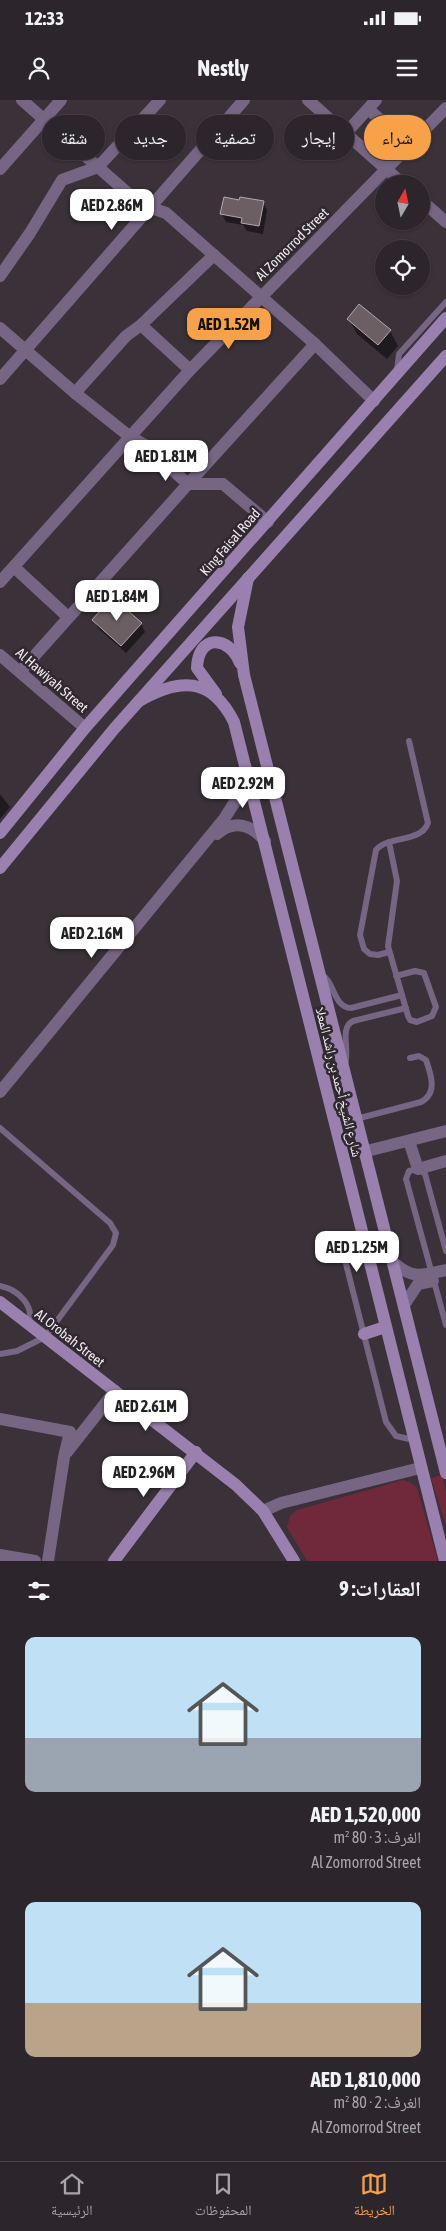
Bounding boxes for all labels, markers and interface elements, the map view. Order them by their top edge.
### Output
text: 12:33 [25,7,64,29]
icon: person [25,54,53,82]
icon: menu [393,54,421,82]
text: Nestly [197,55,249,81]
chip: شقة [42,115,105,160]
chip: جديد [115,115,186,160]
chip: تصفية [196,115,274,160]
chip: إيجار [284,115,354,160]
chip: شراء [364,115,431,160]
north arrow [375,175,430,230]
map controls [375,175,430,295]
pin: AED 2.86M [55,188,169,231]
text: AED 2.86M [81,196,143,214]
street label: Al Zomorrod Street [252,204,332,284]
button: locate [375,240,430,295]
pin: AED 1.52M [172,308,286,350]
text: AED 1.52M [198,315,260,333]
pin: AED 1.81M [109,440,223,482]
text: AED 1.81M [135,447,197,465]
street label: King Faisal Road [197,505,263,579]
pin: AED 1.84M [60,580,174,622]
text: AED 1.84M [86,587,148,605]
street label: Al Hawiyah Street [13,644,91,716]
pin: AED 2.92M [186,766,300,809]
text: AED 2.92M [212,774,274,792]
pin: AED 2.16M [35,916,149,959]
text: AED 2.16M [61,924,123,942]
street label: شارع الشيخ أحمد بن راشد المعلا [311,1005,365,1159]
pin: AED 1.25M [300,1230,414,1273]
text: AED 1.25M [326,1238,388,1256]
street label: Al Orobah Street [32,1306,108,1370]
pin: AED 2.61M [89,1390,203,1432]
text: AED 2.61M [115,1397,177,1415]
pin: AED 2.96M [87,1456,201,1498]
text: AED 2.96M [113,1463,175,1481]
text: العقارات: 9 [339,1576,421,1600]
icon: filters [25,1577,53,1605]
icon: home [178,1669,268,1759]
text: AED 1,520,000 [311,1802,421,1826]
text: الغرف: 3 · 80 m² [333,1828,421,1846]
text: Al Zomorrod Street [311,1853,421,1871]
icon: home [178,1934,268,2024]
text: AED 1,810,000 [311,2067,421,2091]
text: الغرف: 2 · 80 m² [333,2093,421,2111]
text: Al Zomorrod Street [311,2118,421,2136]
tab: الرئيسية [51,2170,93,2224]
tab: المحفوظات [195,2170,252,2224]
tab: الخريطة [354,2170,395,2224]

